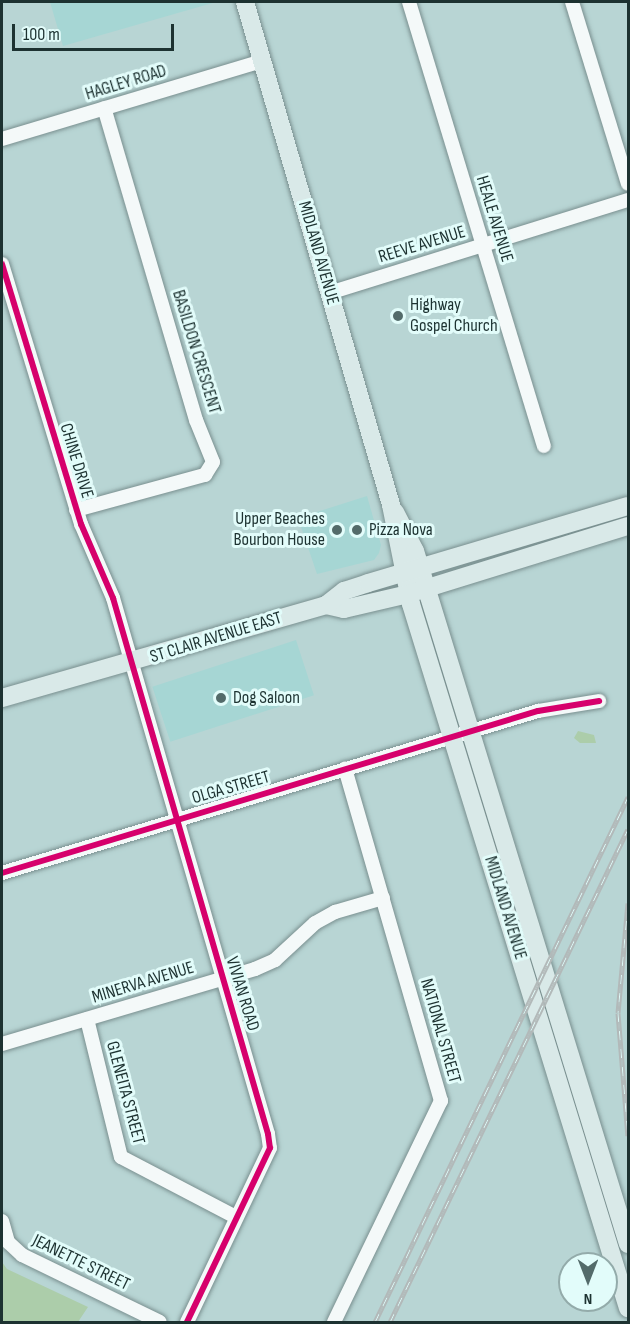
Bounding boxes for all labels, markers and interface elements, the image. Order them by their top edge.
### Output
scale bar [15,12,177,50]
text: 100 m [23,24,60,45]
street label: HAGLEY ROAD [83,60,169,106]
street label: HEALE AVENUE [471,173,517,265]
street label: MIDLAND AVENUE [293,199,343,307]
street label: REEVE AVENUE [376,222,468,268]
street label: BASILDON CRESCENT [167,288,225,416]
place label: Highway Gospel Church [410,295,498,338]
marker: Highway Gospel Church [391,309,405,323]
street label: CHINE DRIVE [54,421,98,501]
place label: Upper Beaches Bourbon House [233,509,325,552]
place label: Pizza Nova [369,519,433,541]
marker: Upper Beaches Bourbon House [330,523,344,537]
marker: Pizza Nova [350,523,364,537]
street label: ST CLAIR AVENUE EAST [147,608,285,668]
place label: Dog Saloon [233,687,300,709]
marker: Dog Saloon [214,691,228,705]
street label: OLGA STREET [189,767,273,809]
street label: MIDLAND AVENUE [479,854,531,962]
street label: VIVIAN ROAD [220,954,264,1034]
street label: MINERVA AVENUE [89,957,197,1009]
street label: NATIONAL STREET [415,976,465,1086]
street label: GLENEITA STREET [101,1039,149,1147]
street label: JEANETTE STREET [29,1230,133,1296]
north arrow [558,1252,618,1312]
text: N [584,1289,592,1308]

